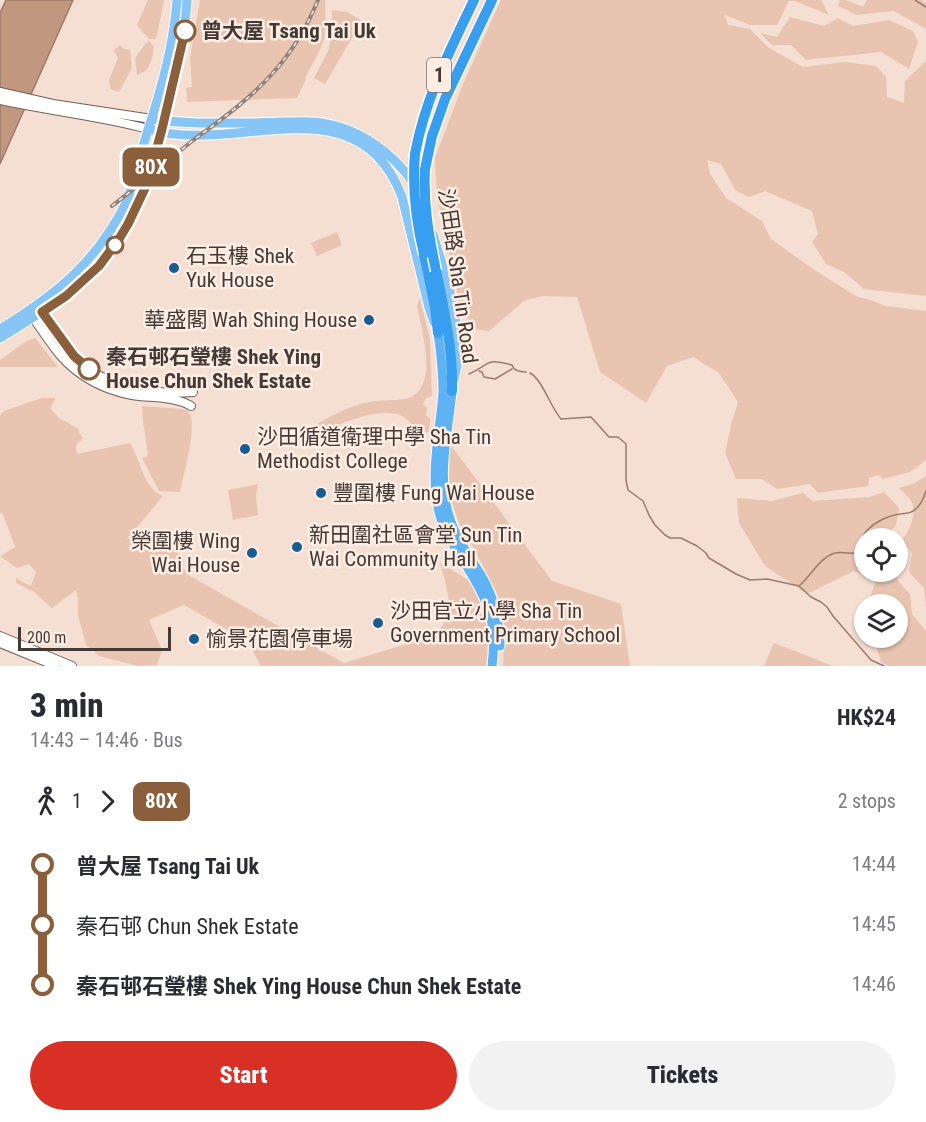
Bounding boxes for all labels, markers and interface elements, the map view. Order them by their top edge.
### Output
place label: 曾大屋 Tsang Tai Uk [201,19,377,43]
marker: 曾大屋 Tsang Tai Uk [174,20,196,42]
road number: 1 [427,58,451,92]
line badge: 80X [116,148,186,186]
text: 80X [135,155,167,179]
street label: 沙田路 Sha Tin Road [434,187,482,365]
unlabelled marker [106,236,124,254]
place label: 石玉樓 Shek Yuk House [186,244,295,292]
marker: 石玉樓 Shek Yuk House [167,261,181,275]
place label: 華盛閣 Wah Shing House [144,308,357,332]
marker: 華盛閣 Wah Shing House [362,313,376,327]
place label: 秦石邨石瑩樓 Shek Ying House Chun Shek Estate [106,345,321,393]
marker: 秦石邨石瑩樓 Shek Ying House Chun Shek Estate [78,358,100,380]
place label: 沙田循道衛理中學 Sha Tin Methodist College [257,425,491,473]
marker: 沙田循道衛理中學 Sha Tin Methodist College [238,442,252,456]
place label: 豐圍樓 Fung Wai House [333,481,535,505]
marker: 豐圍樓 Fung Wai House [314,486,328,500]
place label: 新田圍社區會堂 Sun Tin Wai Community Hall [309,523,522,571]
map controls [854,528,908,648]
button: locate [854,528,908,582]
place label: 榮圍樓 Wing Wai House [131,529,240,577]
marker: 新田圍社區會堂 Sun Tin Wai Community Hall [290,540,304,554]
marker: 榮圍樓 Wing Wai House [245,546,259,560]
button: layers [854,594,908,648]
place label: 沙田官立小學 Sha Tin Government Primary School [390,599,620,647]
marker: 沙田官立小學 Sha Tin Government Primary School [371,616,385,630]
scale bar [18,624,171,652]
place label: 愉景花園停車場 [206,627,353,651]
text: 200 m [27,628,66,647]
marker: 愉景花園停車場 [187,632,201,646]
text: 3 min [30,686,104,725]
text: HK$24 [837,705,896,730]
text: 14:43 – 14:46 · Bus [30,728,183,752]
icon: walk [30,785,63,818]
icon: forward [91,785,124,818]
text: 1 [72,789,82,813]
text: 80X [145,789,178,813]
text: 2 stops [838,789,896,813]
text: 14:44 [852,852,896,876]
text: 曾大屋 Tsang Tai Uk [76,854,259,879]
text: 14:45 [852,912,896,936]
text: 秦石邨 Chun Shek Estate [76,914,299,939]
text: 14:46 [852,972,896,996]
text: 秦石邨石瑩樓 Shek Ying House Chun Shek Estate [76,974,521,999]
button: Start [30,1041,457,1110]
button: Tickets [469,1041,896,1110]

